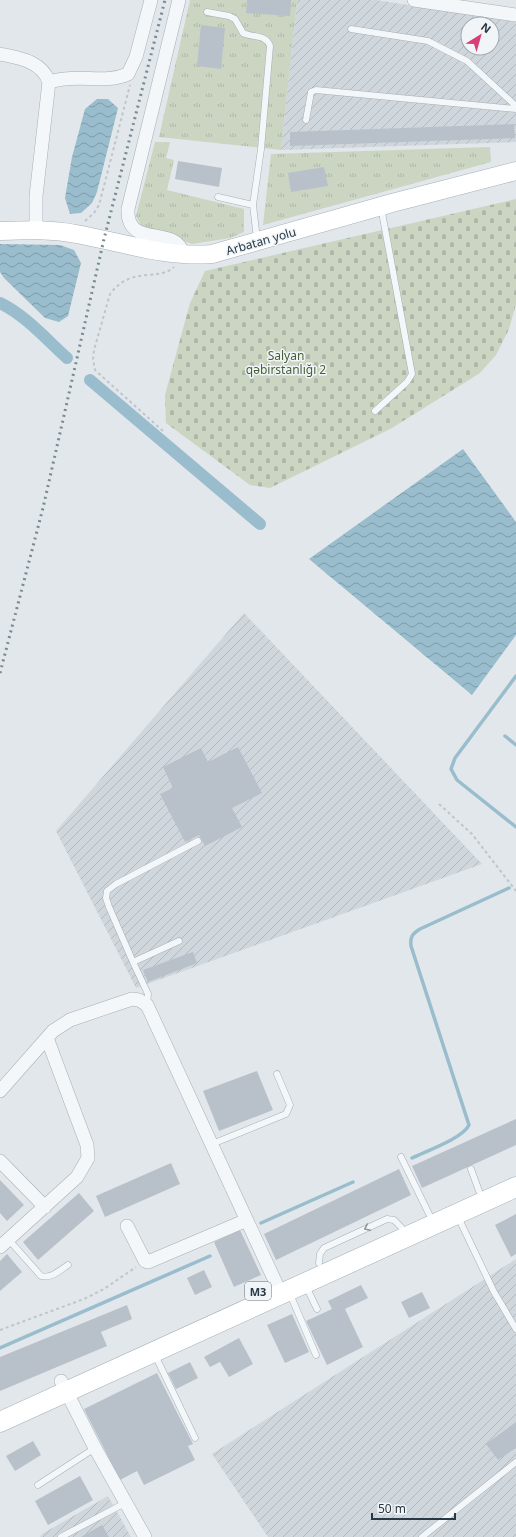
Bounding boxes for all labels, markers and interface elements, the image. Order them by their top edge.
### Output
north arrow [460,16,500,56]
text: N [478,19,494,36]
street label: Arbatan yolu [224,223,298,259]
park label: Salyan qəbirstanlığı 2 [246,347,326,378]
one-way arrow [364,1223,371,1231]
road number: M3 [245,1282,271,1300]
scale bar [372,1495,455,1521]
text: 50 m [378,1500,406,1517]

